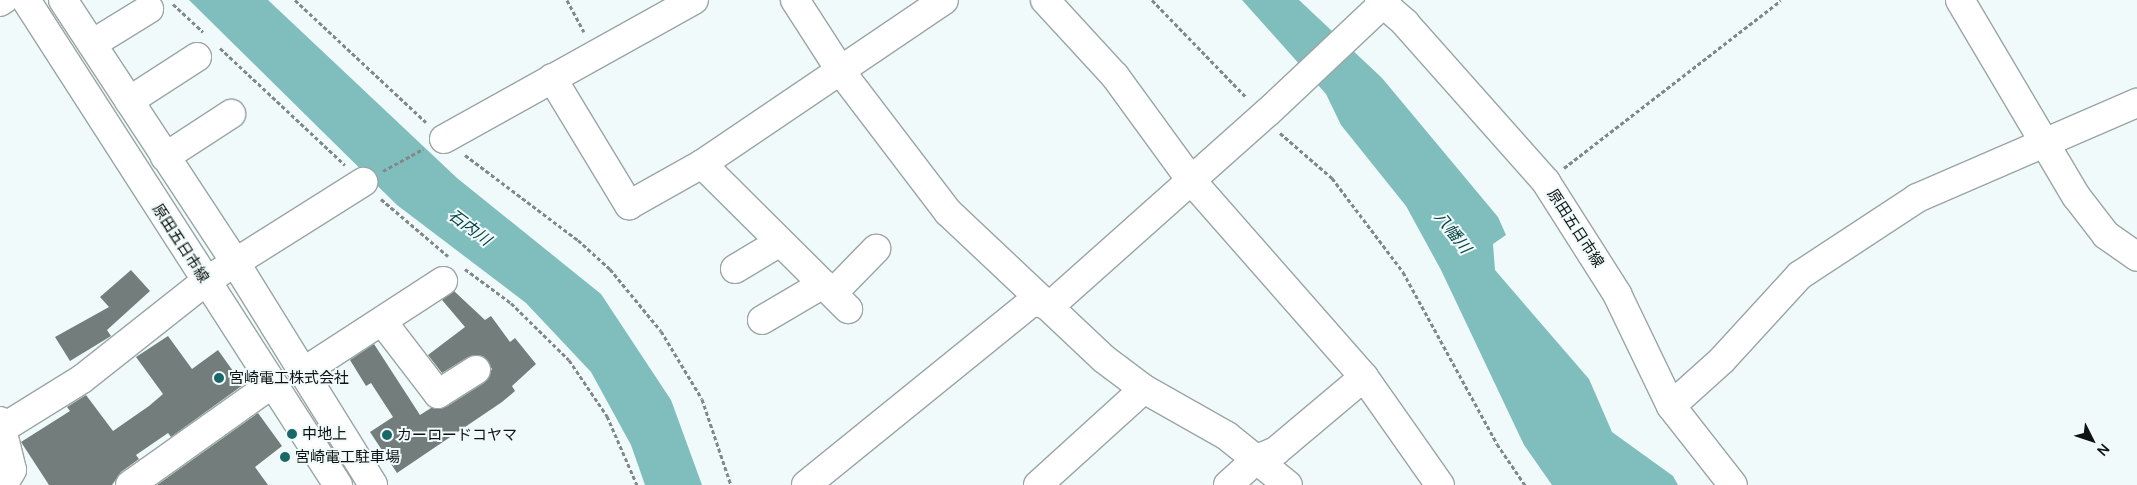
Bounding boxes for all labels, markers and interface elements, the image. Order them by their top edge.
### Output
street label: 原田五日市線 [1544,185,1608,271]
street label: 原田五日市線 [149,200,213,286]
water label: 石内川 [445,205,495,249]
water label: 八幡川 [1431,207,1475,257]
place label: 宮崎電工株式会社 [229,369,349,387]
marker: 宮崎電工株式会社 [213,372,225,384]
north arrow [2067,415,2117,465]
place label: 中地上 [302,425,347,443]
place label: カーロードコヤマ [397,426,517,444]
marker: 中地上 [286,428,298,440]
marker: カーロードコヤマ [381,429,393,441]
text: N [2093,440,2114,460]
place label: 宮崎電工駐車場 [295,448,400,466]
marker: 宮崎電工駐車場 [279,451,291,463]

